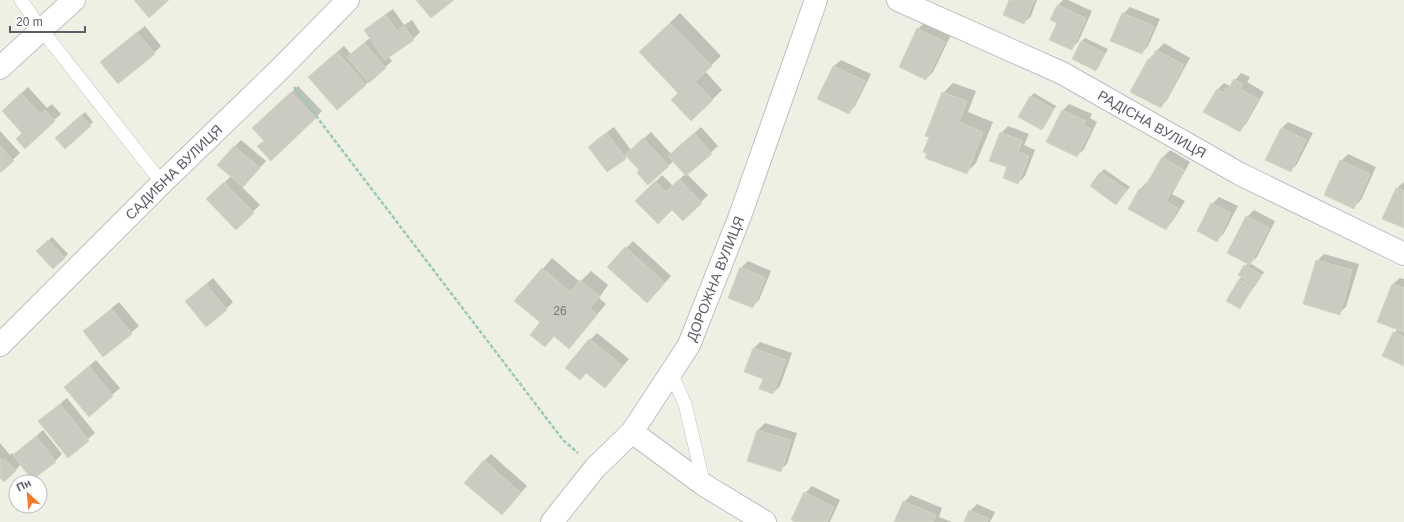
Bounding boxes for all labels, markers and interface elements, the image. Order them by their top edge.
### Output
scale bar [10,8,85,34]
text: 20 m [16,15,43,29]
street label: РАДІСНА ВУЛИЦЯ [1095,87,1209,161]
street label: САДИБНА ВУЛИЦЯ [122,121,225,223]
street label: ДОРОЖНА ВУЛИЦЯ [683,214,747,344]
house number: 26 [553,304,567,318]
north arrow [8,474,48,514]
text: Пн [14,476,33,494]

